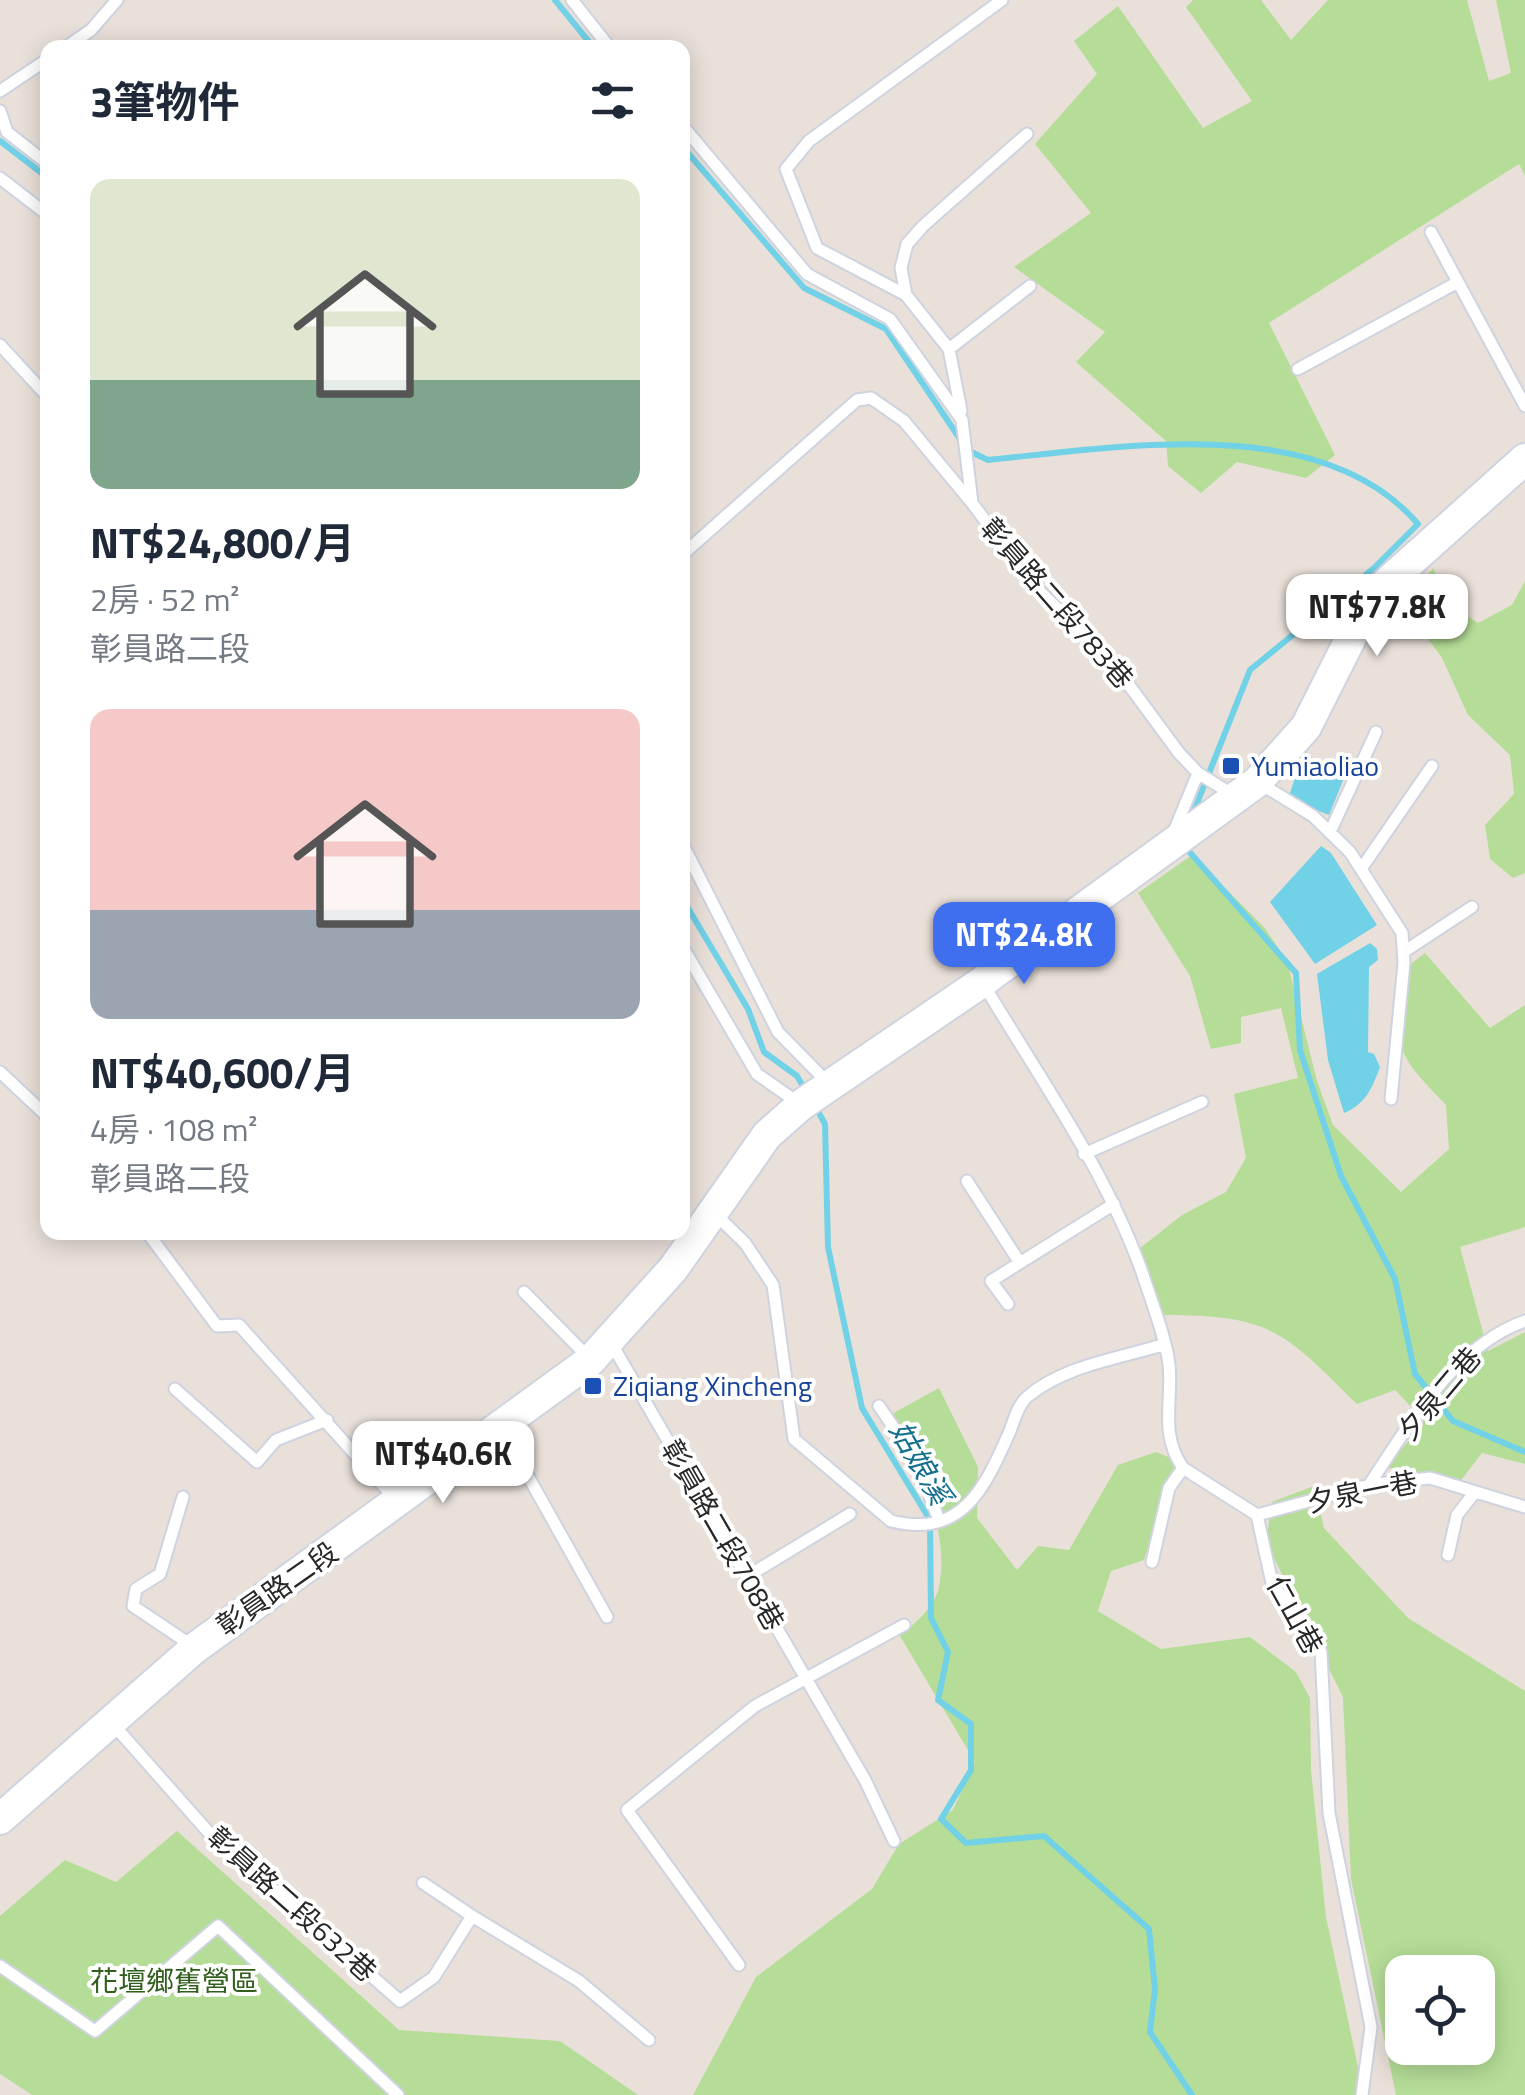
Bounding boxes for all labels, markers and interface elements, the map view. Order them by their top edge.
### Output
text: 3筆物件 [90,69,240,133]
icon: filters [585,73,640,128]
icon: home [275,244,455,424]
street label: 彰員路二段783巷 [971,507,1144,698]
text: NT$24,800/月 [90,510,355,574]
pin: NT$77.8K [1274,574,1480,659]
text: 2房 · 52 m² [90,575,240,623]
text: NT$77.8K [1308,582,1446,630]
text: 彰員路二段 [90,624,250,672]
place label: Yumiaoliao [1251,744,1379,787]
marker: Yumiaoliao [1220,755,1242,777]
icon: home [275,774,455,954]
pin: NT$24.8K [921,902,1127,987]
text: NT$24.8K [955,910,1093,958]
text: NT$40,600/月 [90,1040,355,1104]
text: 4房 · 108 m² [90,1105,257,1153]
text: 彰員路二段 [90,1154,250,1202]
street label: 夕泉二巷 [1386,1337,1491,1450]
place label: Ziqiang Xincheng [613,1364,812,1407]
marker: Ziqiang Xincheng [582,1375,604,1397]
water label: 姑娘溪 [878,1412,965,1516]
pin: NT$40.6K [340,1421,546,1506]
text: NT$40.6K [374,1429,512,1477]
street label: 彰員路二段708巷 [651,1431,796,1639]
street label: 夕泉一巷 [1303,1460,1421,1523]
street label: 彰員路二段 [207,1531,346,1646]
street label: 仁山巷 [1256,1568,1335,1662]
street label: 彰員路二段632巷 [198,1816,387,1992]
map controls [1385,1955,1495,2065]
button: locate [1385,1955,1495,2065]
park label: 花壇鄉舊營區 [90,1959,258,2002]

